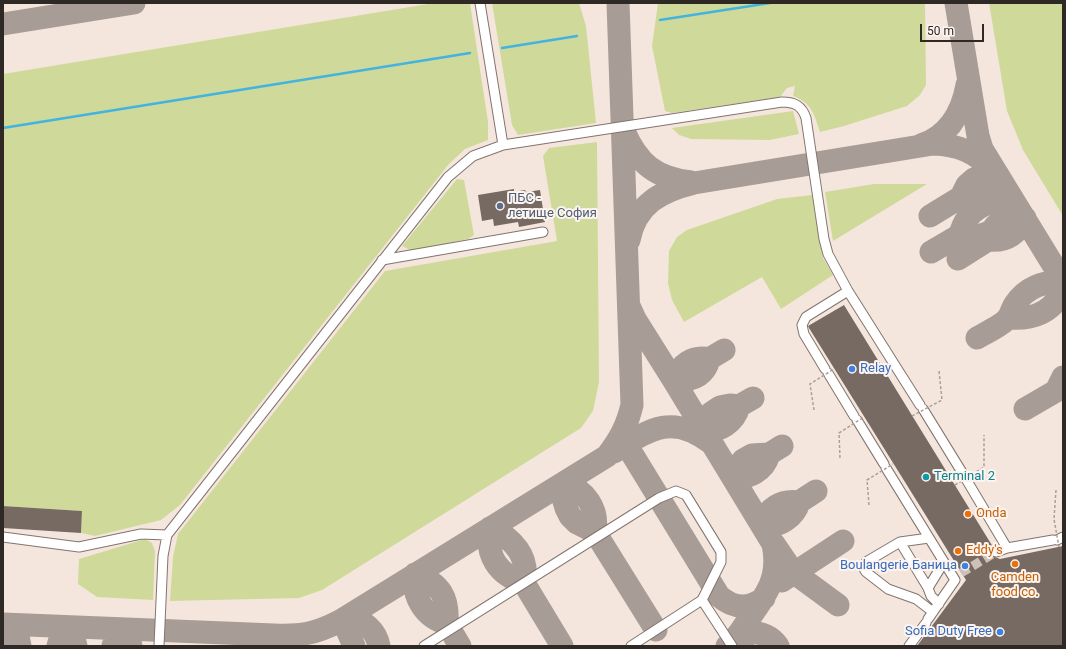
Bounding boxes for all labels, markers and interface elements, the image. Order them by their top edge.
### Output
scale bar [922,16,986,42]
text: 50 m [927,24,954,38]
place label: ПБС - летище София [508,191,597,222]
marker: ПБС - летище София [495,201,505,211]
place label: Relay [860,361,891,377]
marker: Relay [847,364,857,374]
place label: Terminal 2 [934,469,995,485]
marker: Terminal 2 [921,472,931,482]
place label: Onda [976,506,1007,522]
marker: Onda [963,509,973,519]
place label: Eddy's [966,543,1003,559]
marker: Eddy's [953,546,963,556]
place label: Boulangerie Баница [840,558,957,574]
marker: Camden food co. [1010,559,1020,569]
marker: Boulangerie Баница [960,561,970,571]
place label: Camden food co. [991,570,1039,601]
place label: Sofia Duty Free [905,624,992,640]
marker: Sofia Duty Free [995,627,1005,637]

